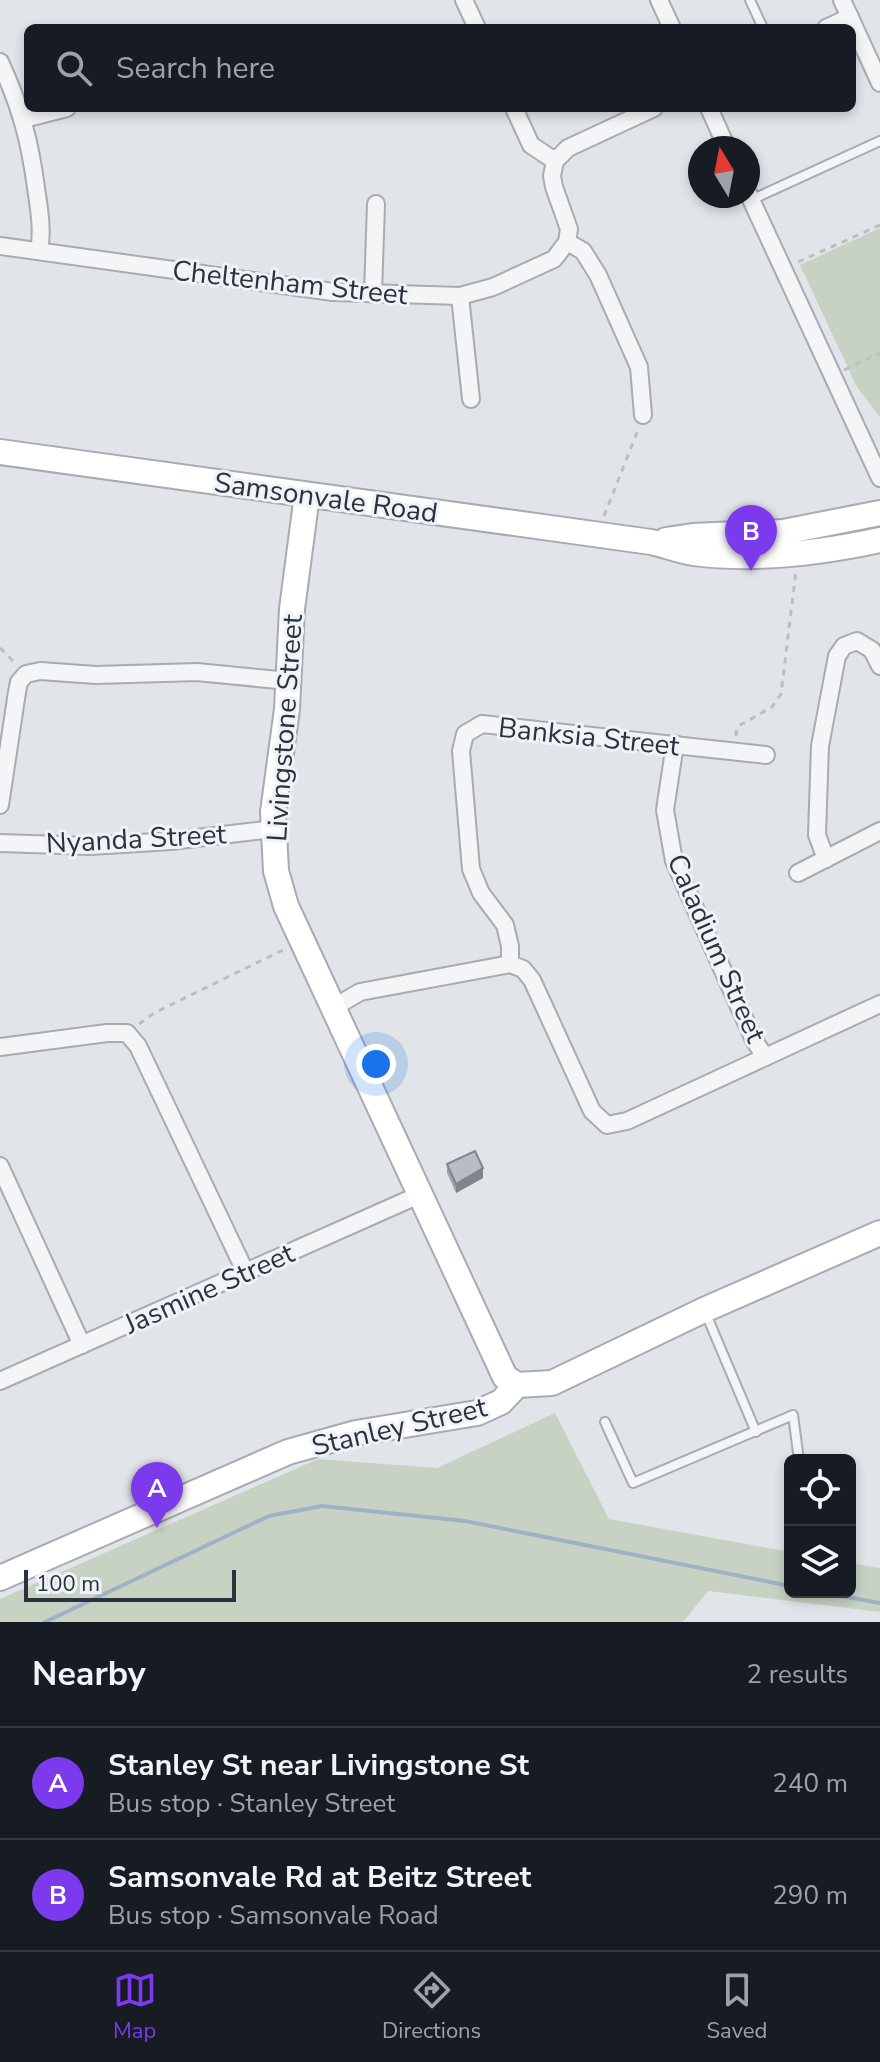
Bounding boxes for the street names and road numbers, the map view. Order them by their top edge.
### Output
street label: Cheltenham Street [170,252,410,314]
street label: Samsonvale Road [212,464,440,532]
street label: Livingstone Street [258,613,312,843]
street label: Banksia Street [496,709,681,765]
street label: Nyanda Street [45,815,227,863]
street label: Caladium Street [658,848,775,1049]
street label: Jasmine Street [118,1234,301,1344]
street label: Stanley Street [308,1388,491,1466]

